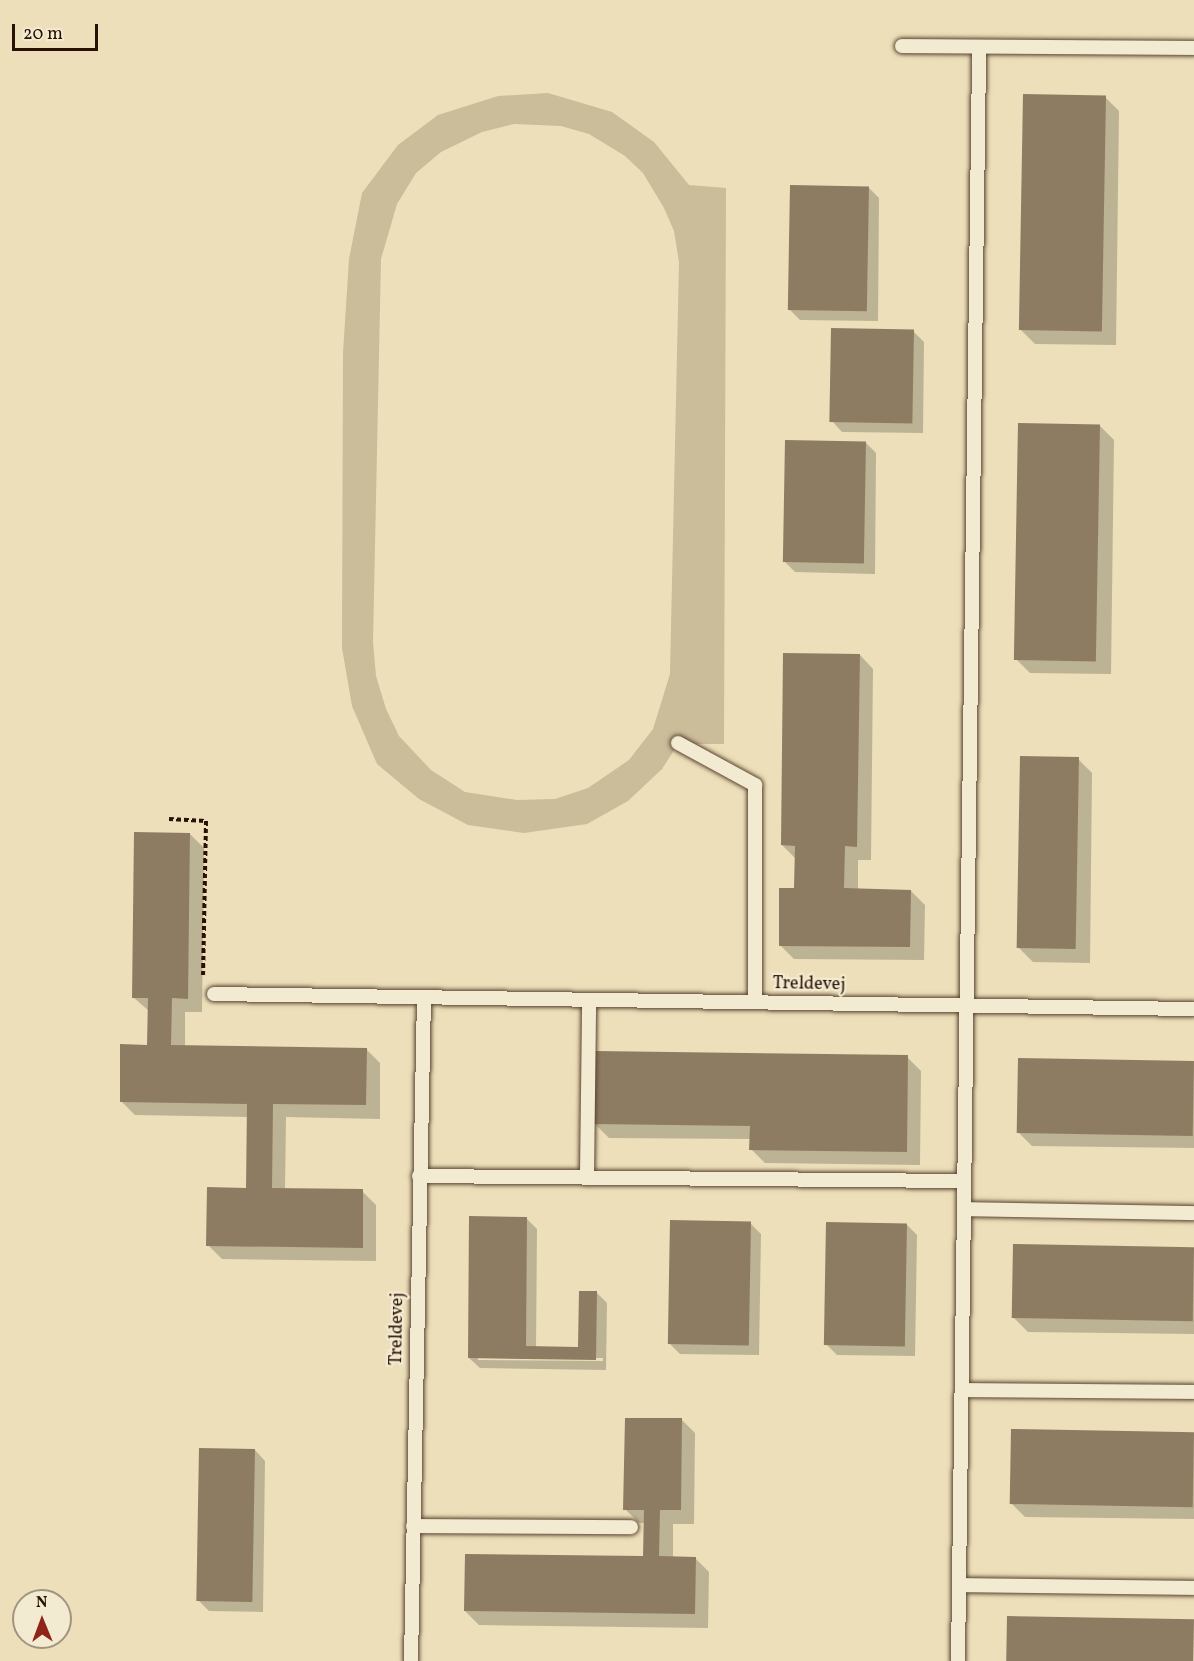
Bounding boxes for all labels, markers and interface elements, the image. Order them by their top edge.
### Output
scale bar [15,12,100,50]
text: 20 m [23,22,63,47]
street label: Treldevej [772,974,846,996]
street label: Treldevej [387,1292,409,1366]
north arrow [12,1589,72,1649]
text: N [36,1592,48,1614]

